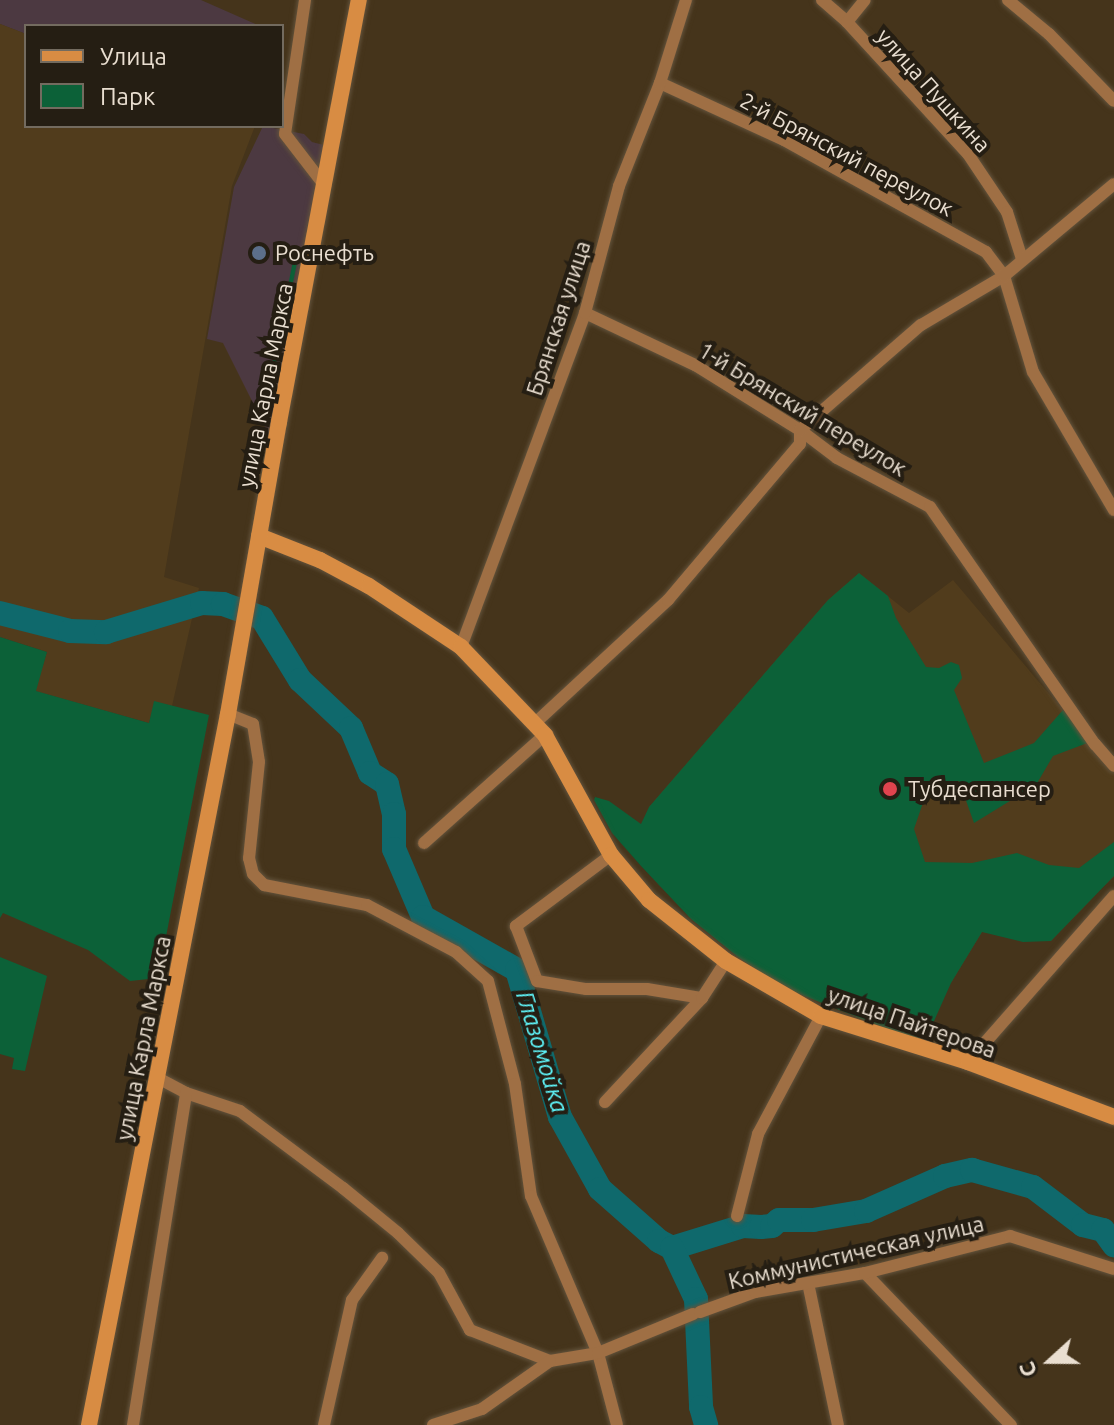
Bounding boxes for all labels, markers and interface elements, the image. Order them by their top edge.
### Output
street label: улица Пушкина [872,23,996,157]
legend [24,24,284,128]
text: Улица [100,43,167,70]
text: Парк [100,83,155,110]
street label: 2-й Брянский переулок [736,87,958,221]
street label: Брянская улица [521,237,595,399]
place label: Роснефть [275,240,374,266]
marker: Роснефть [250,244,268,262]
street label: улица Карла Маркса [232,280,298,490]
street label: 1-й Брянский переулок [694,336,912,482]
place label: Тубдеспансер [908,776,1051,802]
marker: Тубдеспансер [879,778,901,800]
street label: улица Карла Маркса [110,933,176,1143]
street label: улица Пайтерова [825,981,999,1063]
water label: Глазомойка [510,988,574,1116]
street label: Коммунистическая улица [726,1210,986,1294]
north arrow [1010,1321,1090,1401]
text: С [1013,1359,1041,1381]

